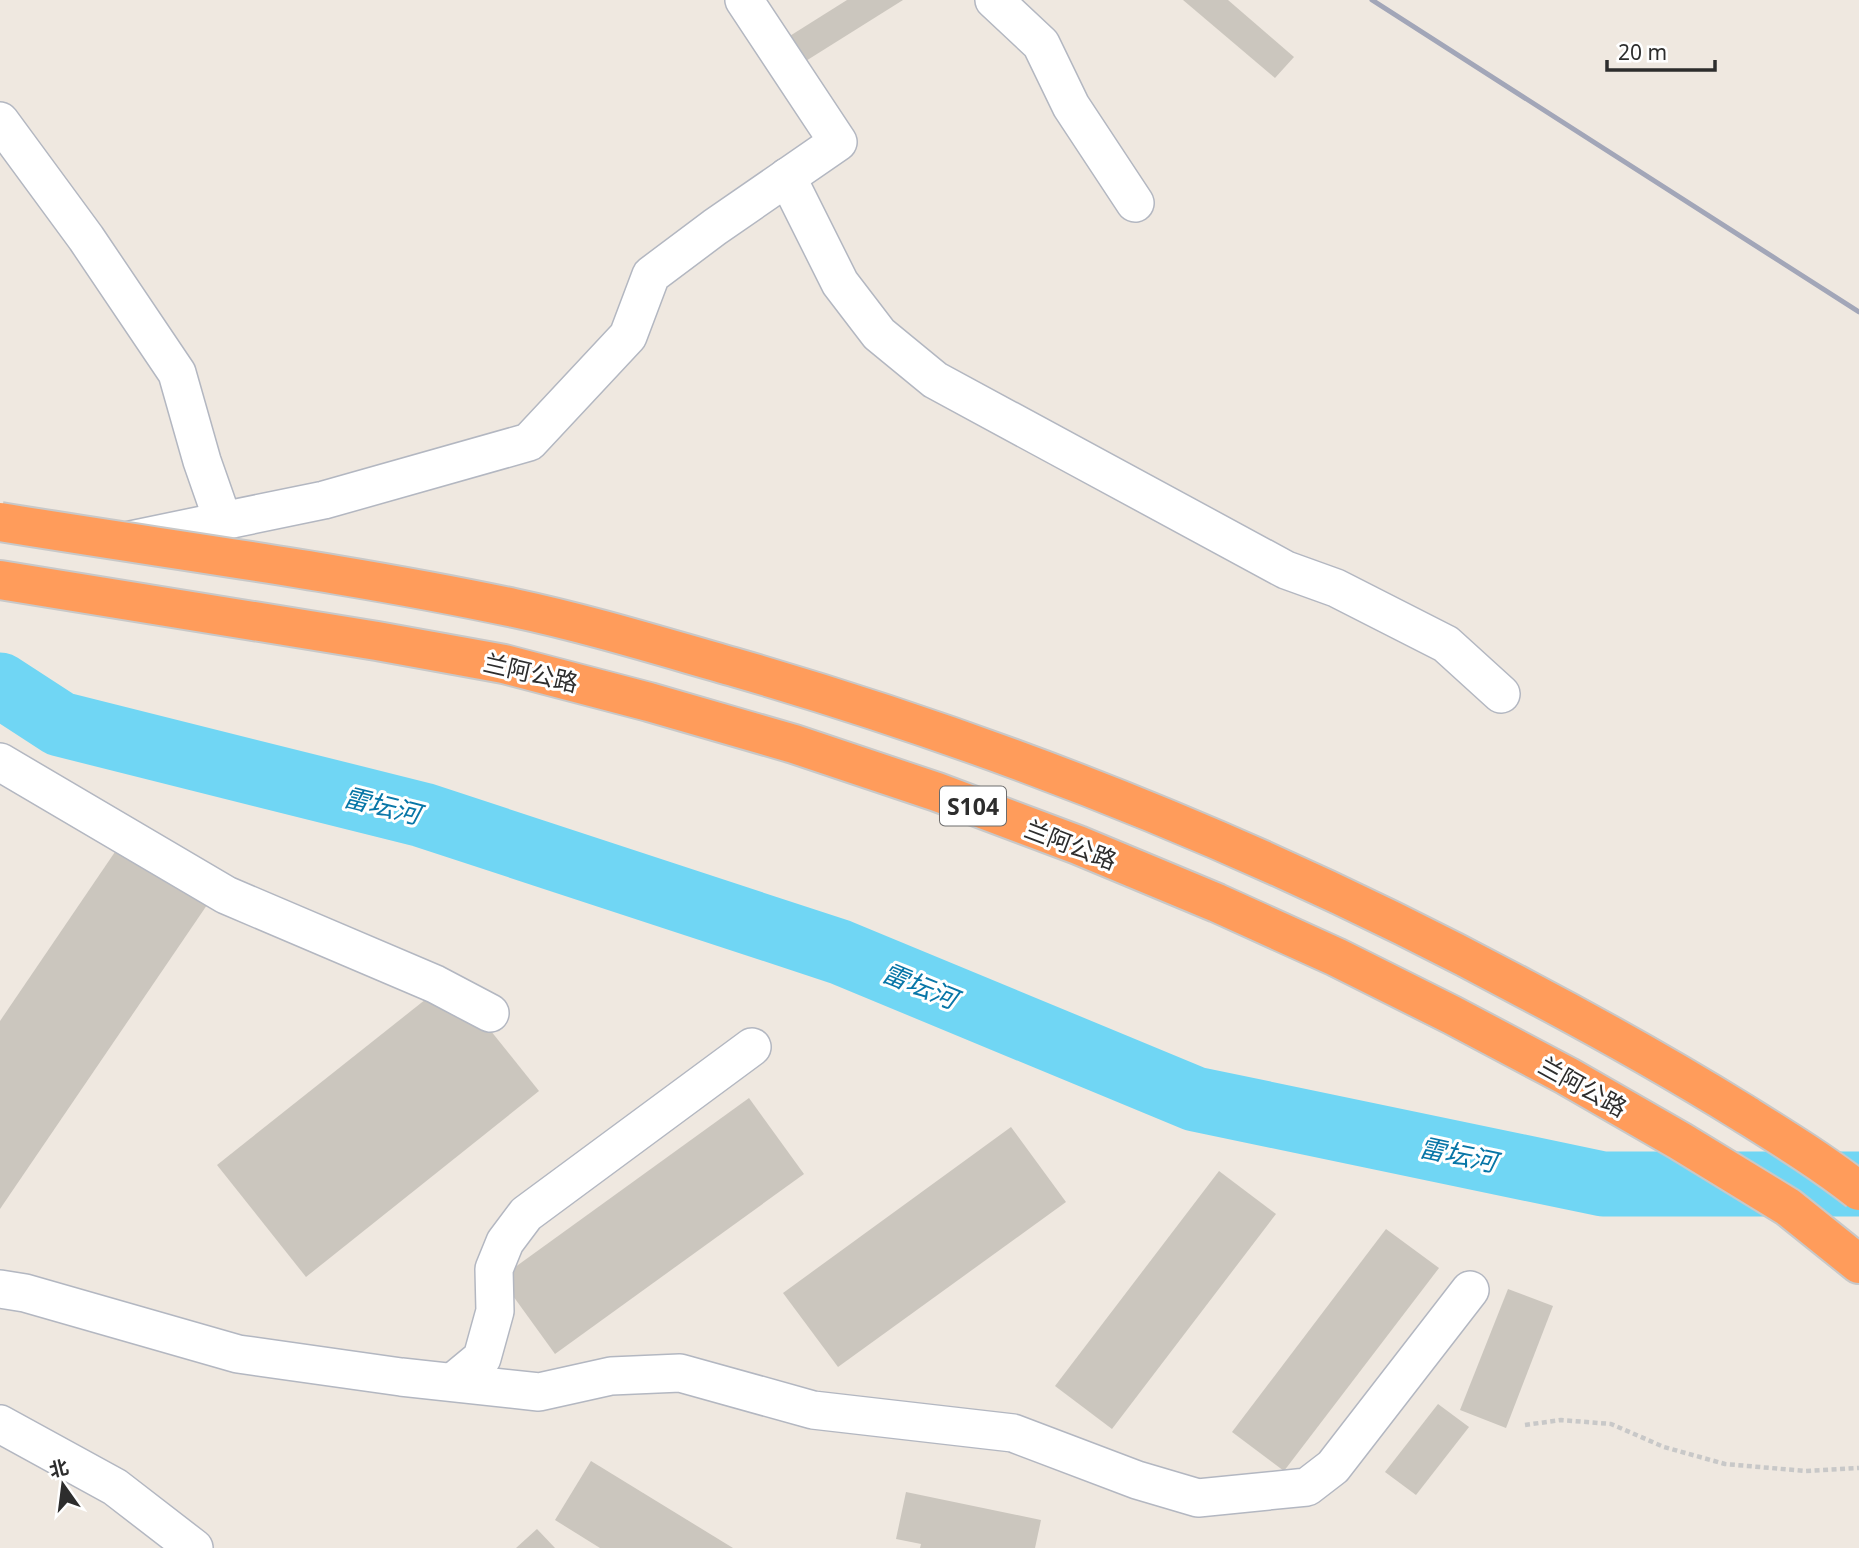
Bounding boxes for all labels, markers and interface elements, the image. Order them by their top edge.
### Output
scale bar [1607,28,1716,72]
text: 20 m [1618,38,1667,66]
street label: 兰阿公路 [481,645,581,699]
water label: 雷坛河 [340,778,429,833]
road number: S104 [940,786,1006,826]
street label: 兰阿公路 [1020,811,1122,877]
water label: 雷坛河 [877,954,968,1018]
street label: 兰阿公路 [1533,1048,1633,1124]
water label: 雷坛河 [1416,1128,1505,1181]
north arrow [28,1450,98,1520]
text: 北 [47,1454,71,1483]

